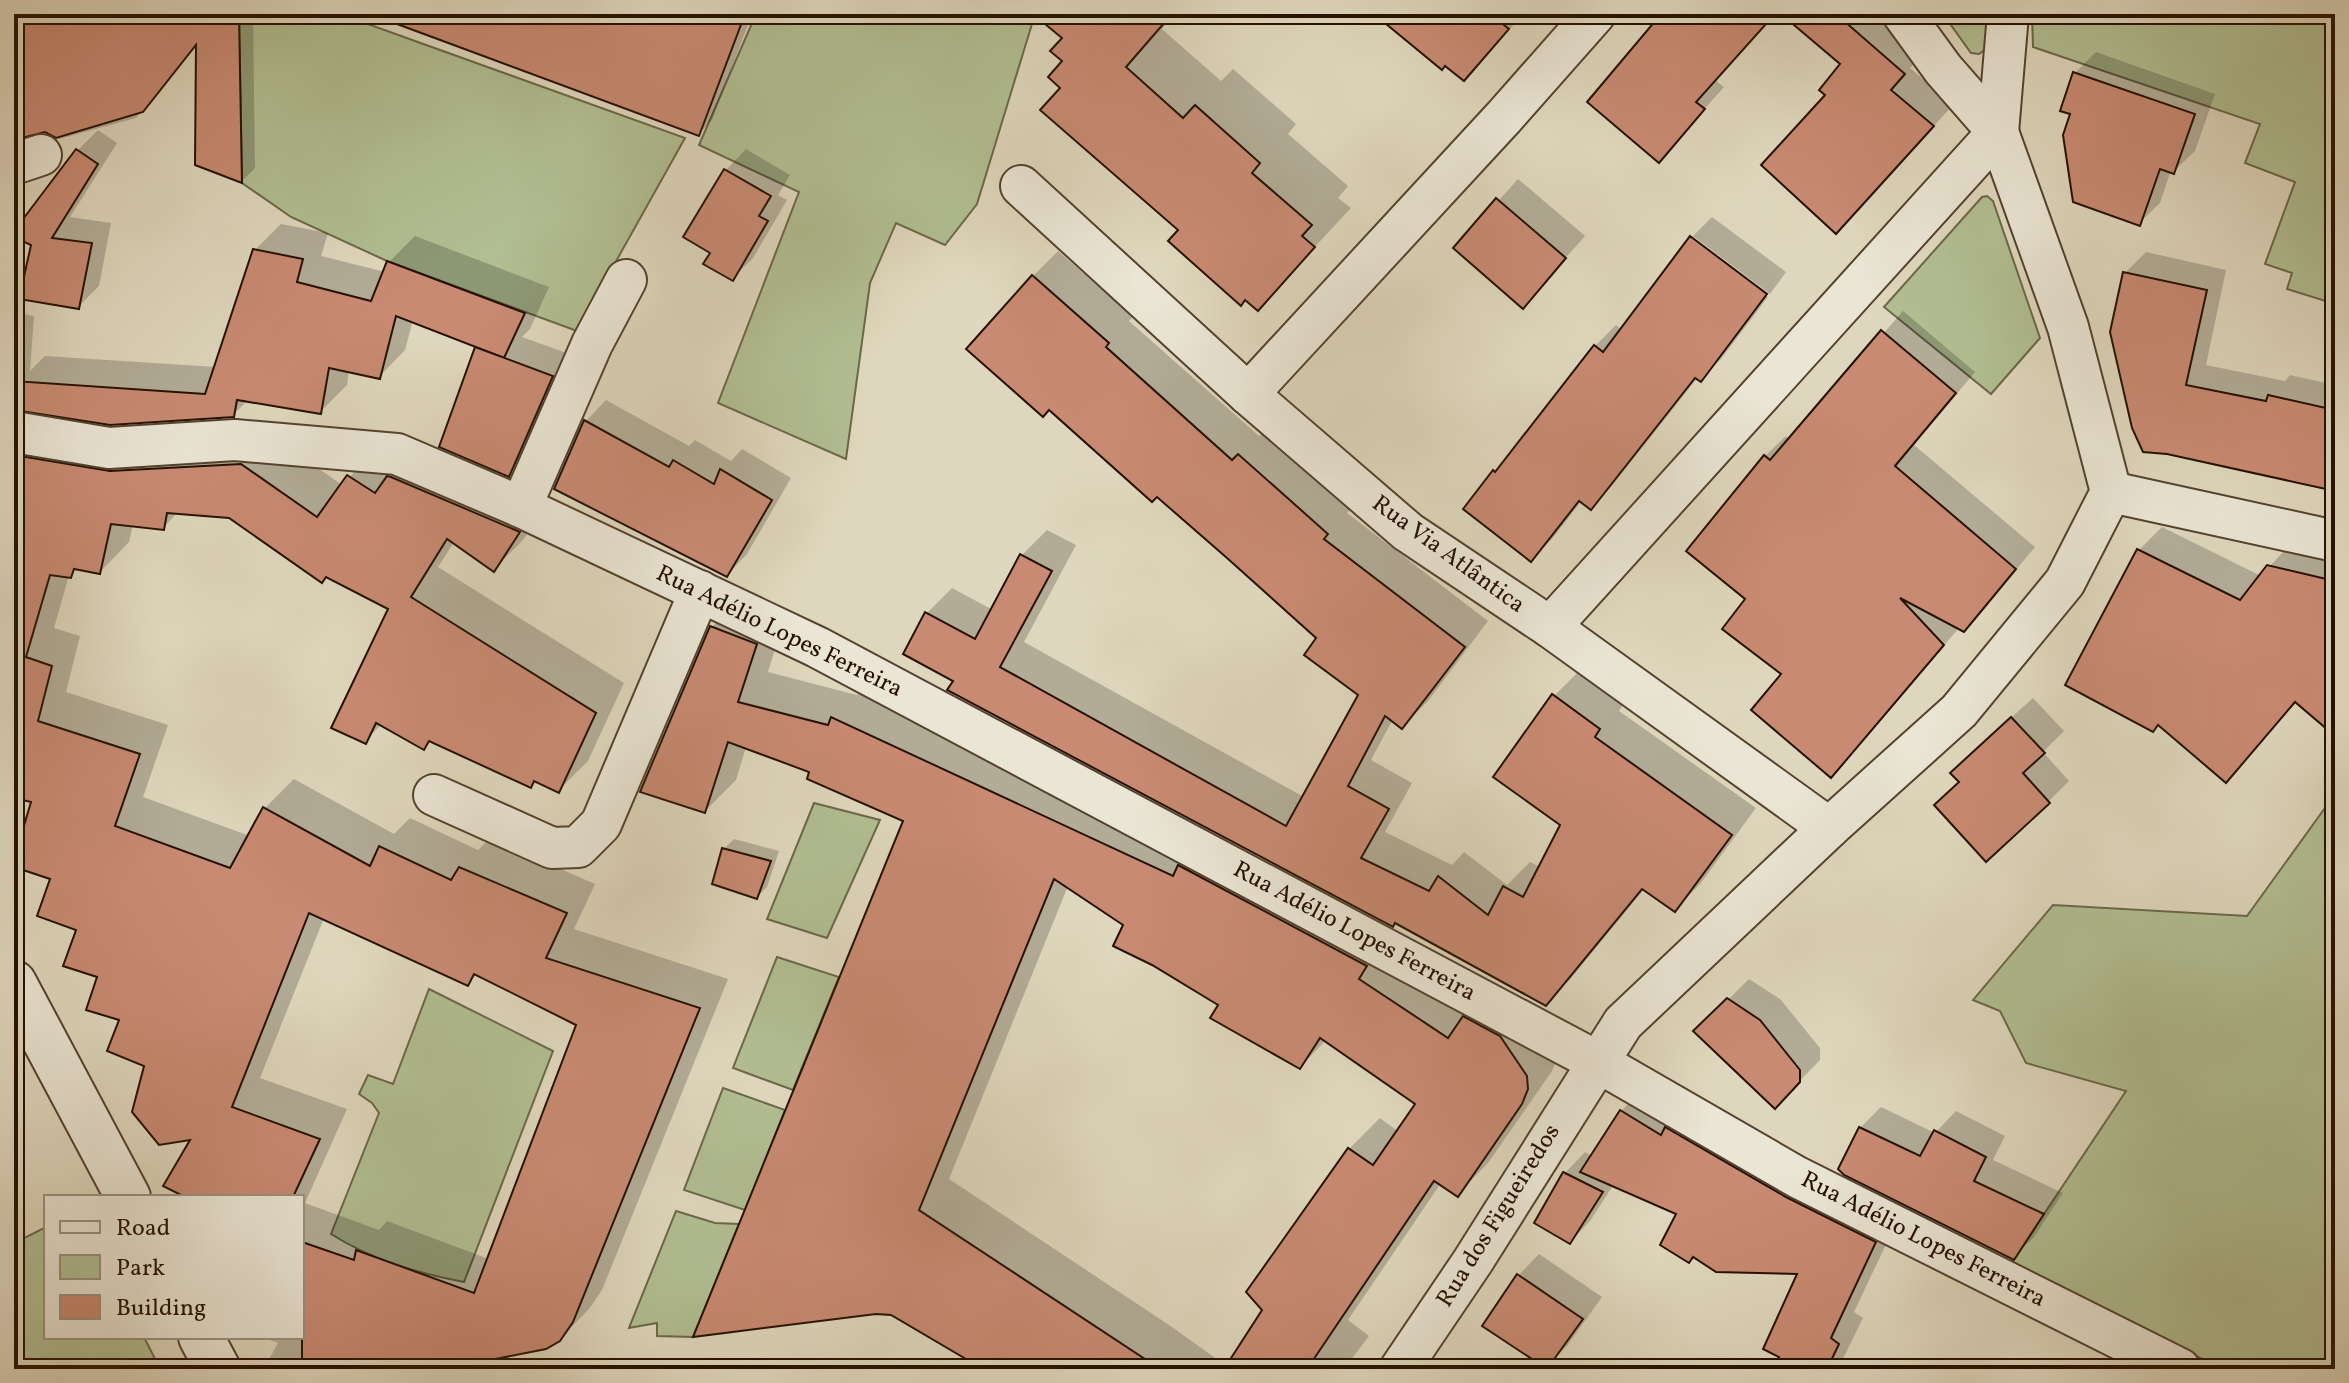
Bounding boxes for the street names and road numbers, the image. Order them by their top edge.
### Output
street label: Rua Via Atlântica [1364,488,1532,622]
street label: Rua Adélio Lopes Ferreira [650,557,908,707]
street label: Rua Adélio Lopes Ferreira [1226,853,1482,1011]
street label: Rua dos Figueiredos [1429,1118,1569,1314]
street label: Rua Adélio Lopes Ferreira [1795,1163,2051,1317]

